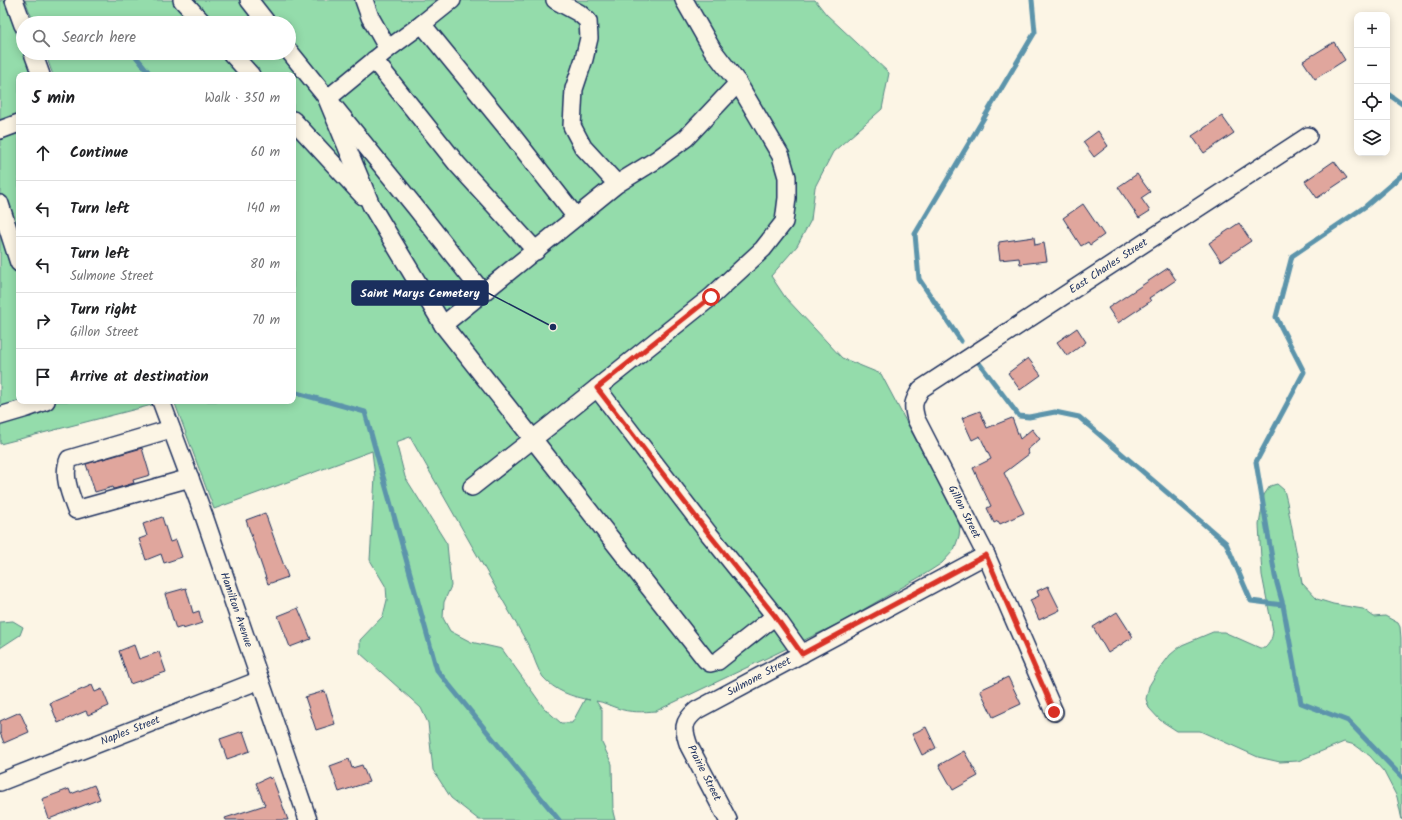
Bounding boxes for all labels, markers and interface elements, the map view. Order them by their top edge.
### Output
map controls [1354,12,1390,156]
button: + [1354,12,1390,48]
search box [16,16,296,60]
text: Search here [62,26,136,50]
icon: search [30,27,52,49]
button: − [1354,48,1390,84]
button: locate [1354,84,1390,120]
text: 5 min [32,85,75,112]
text: Walk · 350 m [204,88,280,109]
button: layers [1354,120,1390,156]
text: Continue [70,141,128,165]
icon: ahead [32,142,54,164]
text: 60 m [251,142,280,163]
text: Turn left [70,197,130,221]
icon: left [32,198,54,220]
text: 140 m [247,198,280,219]
street label: East Charles Street [1066,234,1152,299]
text: Turn left [70,242,130,266]
icon: left [32,254,54,276]
text: 80 m [250,254,280,275]
text: Sulmone Street [70,266,154,287]
callout: Saint Marys Cemetery [352,281,488,305]
text: Saint Marys Cemetery [360,284,480,303]
route start [702,288,720,306]
text: Turn right [70,298,137,322]
icon: right [32,310,54,332]
text: 70 m [252,310,280,331]
text: Gillon Street [70,322,138,343]
text: Arrive at destination [70,365,209,389]
icon: arrive [32,366,54,388]
street label: Gillon Street [943,482,985,543]
street label: Hamilton Avenue [215,570,257,650]
street label: Sulmone Street [724,652,795,701]
route end [1045,703,1063,721]
street label: Naples Street [98,711,163,751]
street label: Prairie Street [682,742,726,805]

